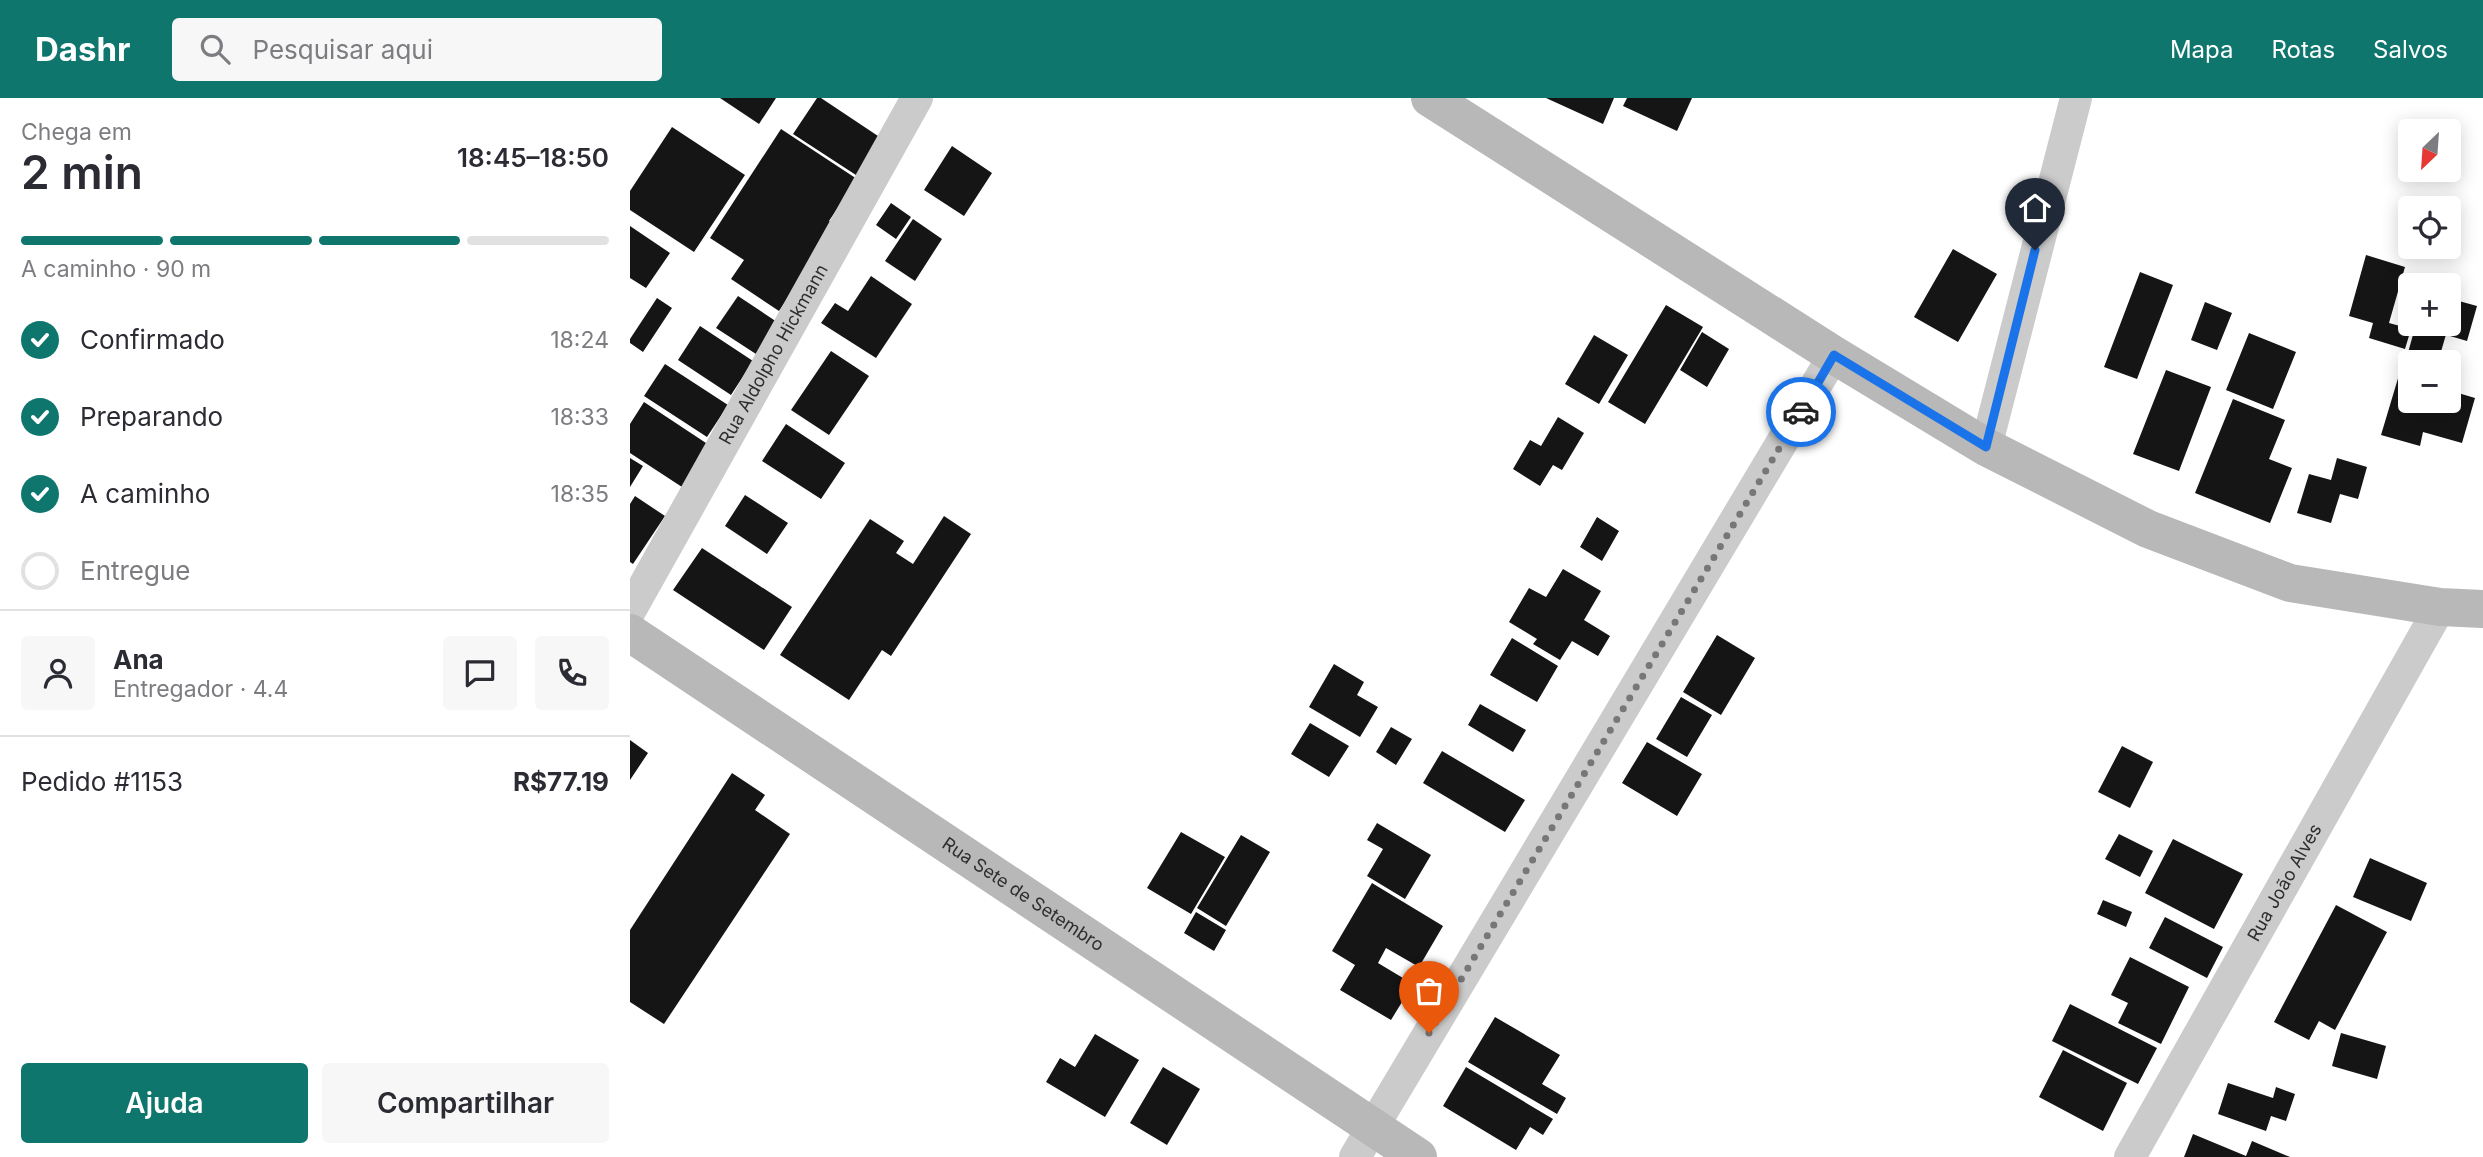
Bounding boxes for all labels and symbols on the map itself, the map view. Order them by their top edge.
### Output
north arrow [2398,119,2460,182]
pin [2005,178,2065,250]
street label: Rua Aldolpho Hickmann [714,260,832,448]
courier [1766,377,1836,447]
street label: Rua João Alves [2243,820,2326,945]
street label: Rua Sete de Setembro [939,833,1108,955]
pin [1399,961,1459,1033]

